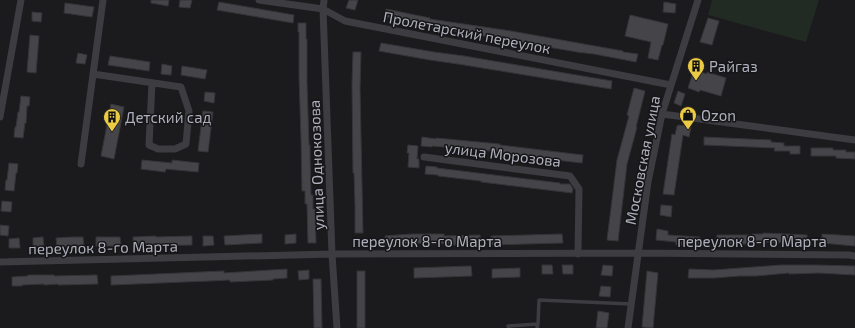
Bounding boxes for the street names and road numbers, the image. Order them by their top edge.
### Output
street label: Пролетарский переулок [382,7,552,58]
street label: Московская улица [621,94,664,226]
street label: улица Однокозова [305,100,328,230]
street label: улица Морозова [444,138,562,171]
street label: переулок 8-го Марта [352,232,502,251]
street label: переулок 8-го Марта [677,232,827,251]
street label: переулок 8-го Марта [28,237,178,258]

